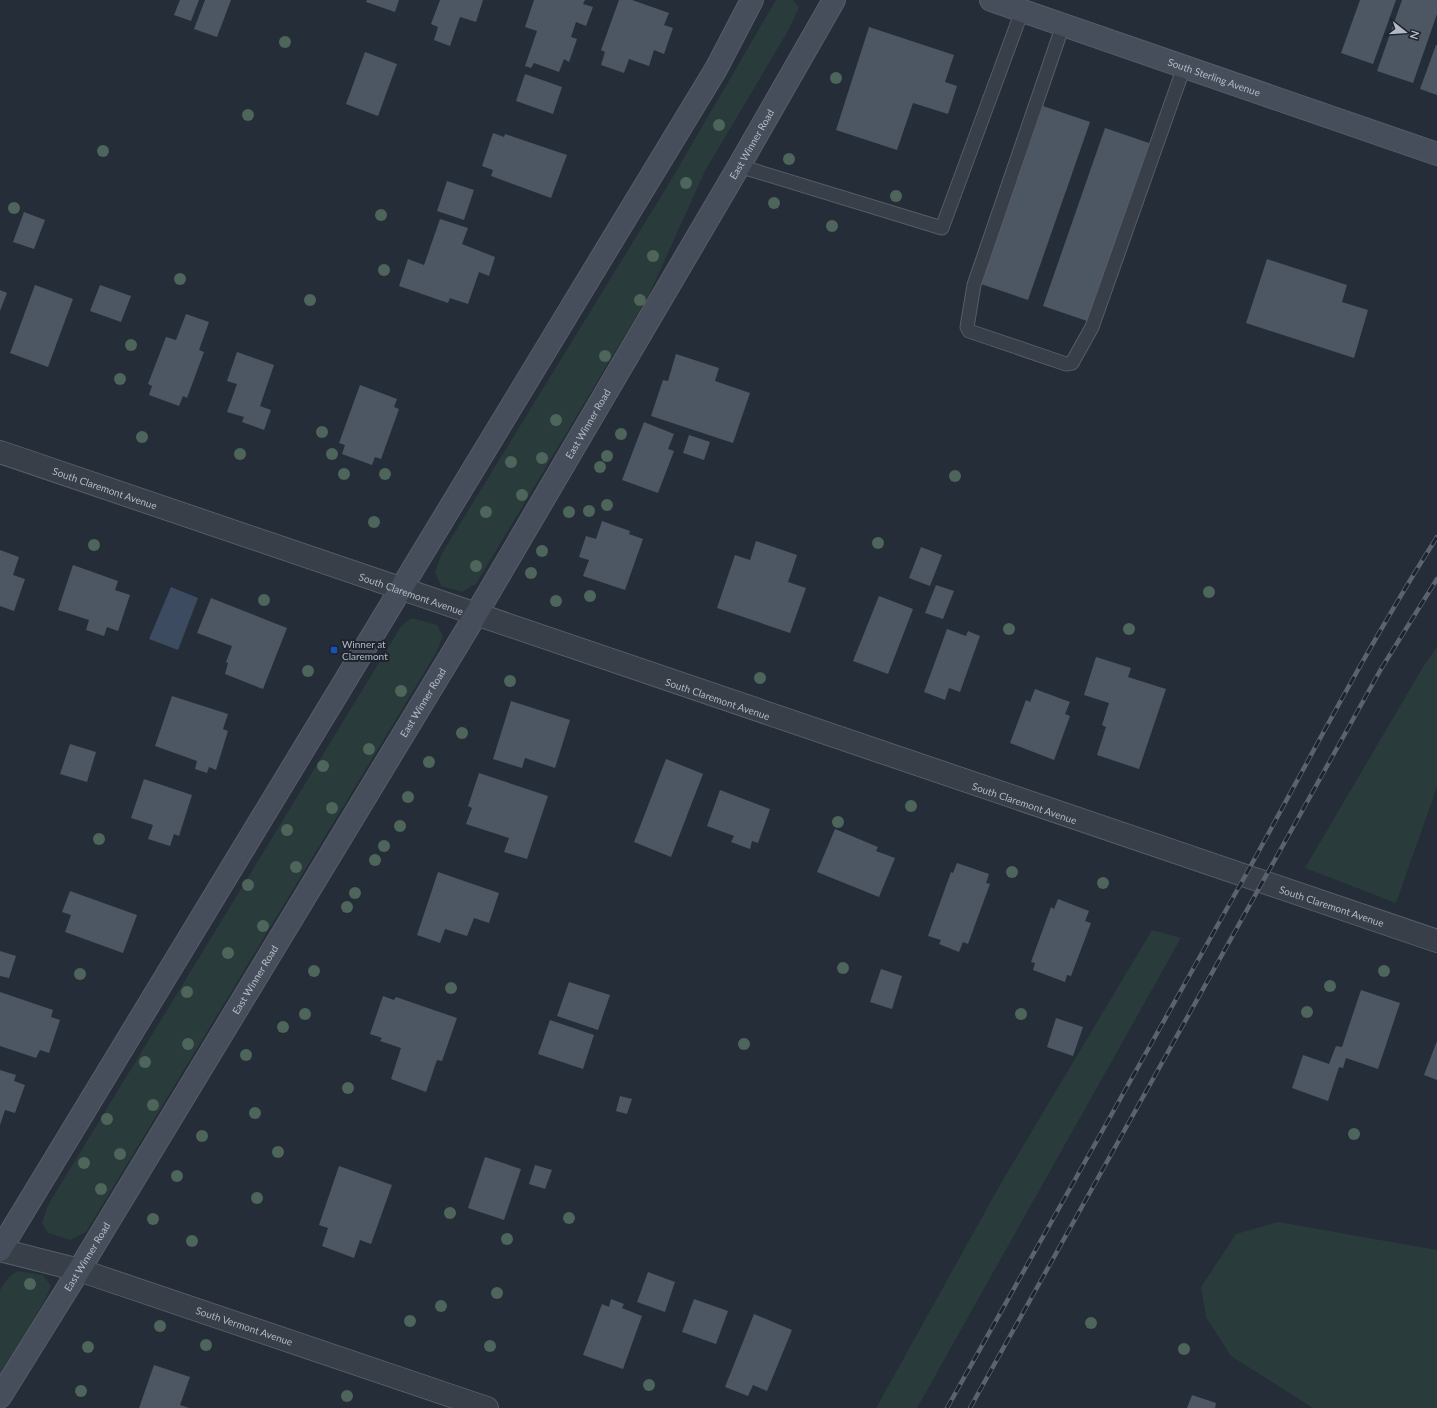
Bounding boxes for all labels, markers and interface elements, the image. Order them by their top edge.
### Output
north arrow [1385,12,1425,52]
text: N [1408,29,1422,41]
street label: South Sterling Avenue [1166,56,1262,99]
street label: East Winner Road [727,107,776,181]
street label: East Winner Road [563,387,613,461]
street label: South Claremont Avenue [51,465,159,512]
street label: South Claremont Avenue [357,570,465,617]
place label: Winner at Claremont [342,638,388,662]
marker: Winner at Claremont [329,645,339,655]
street label: East Winner Road [397,666,448,739]
street label: South Claremont Avenue [664,675,772,722]
street label: South Claremont Avenue [971,780,1078,826]
street label: South Claremont Avenue [1278,883,1386,929]
street label: East Winner Road [229,943,280,1016]
street label: East Winner Road [61,1220,112,1293]
street label: South Vermont Avenue [194,1304,294,1348]

